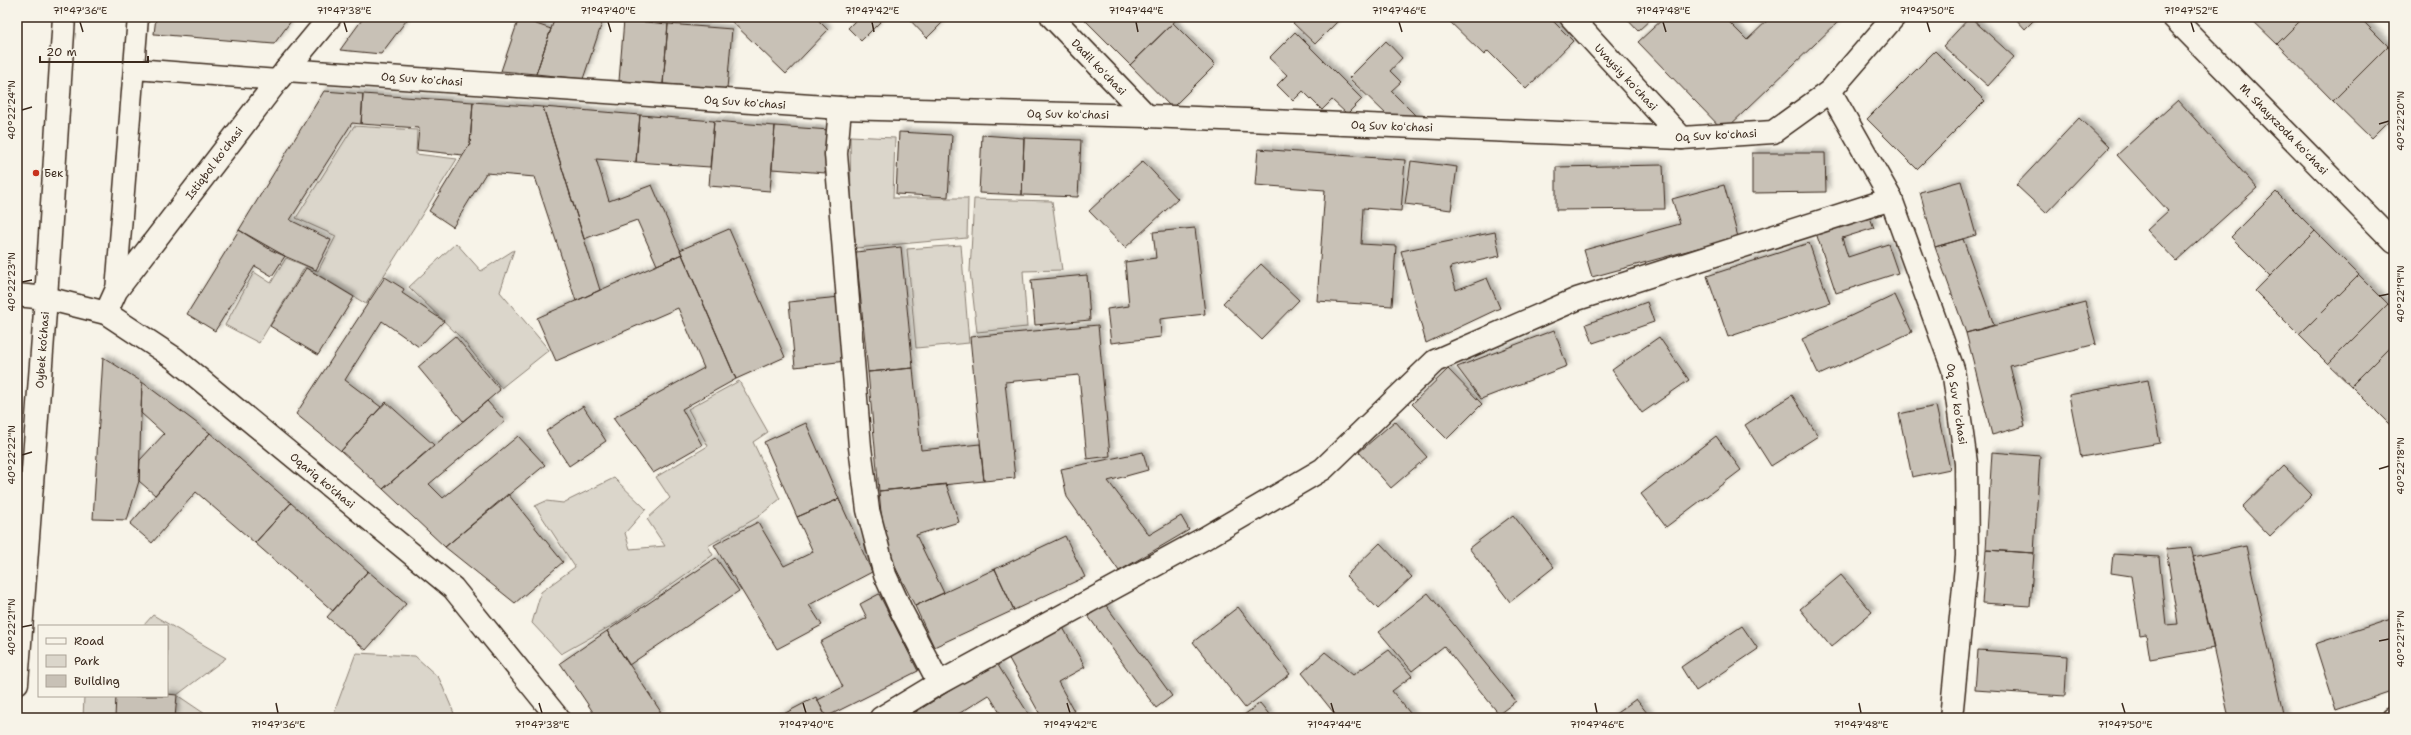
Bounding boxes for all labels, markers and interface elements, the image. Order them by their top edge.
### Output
text: 71°47'36"E [53,4,107,17]
text: 71°47'38"E [316,4,372,17]
text: 71°47'40"E [580,4,636,17]
text: 71°47'42"E [845,4,899,17]
text: 71°47'44"E [1108,4,1164,17]
text: 71°47'46"E [1372,4,1426,17]
text: 71°47'48"E [1635,4,1691,17]
text: 71°47'50"E [1900,4,1955,17]
text: 71°47'52"E [2164,4,2218,17]
street label: Dadil koʻchasi [1068,36,1129,99]
scale bar [40,38,148,64]
street label: Uvaysiy koʻchasi [1591,41,1661,114]
text: 20 m [46,44,77,60]
street label: Oq Suv koʻchasi [380,69,463,90]
text: 40°22'24"N [5,80,18,140]
street label: M. Shayxzoda koʻchasi [2236,81,2331,178]
text: 40°22'20"N [2394,91,2407,151]
street label: Oq Suv koʻchasi [703,92,786,113]
street label: Oq Suv koʻchasi [1027,106,1109,123]
street label: Oq Suv koʻchasi [1351,118,1433,135]
street label: Istiqbol koʻchasi [182,124,247,203]
street label: Oq Suv koʻchasi [1675,126,1757,145]
place label: Бек [44,166,63,181]
marker: Бек [31,168,41,178]
text: 40°22'23"N [5,252,18,312]
text: 40°22'19"N [2394,265,2407,323]
street label: Oybek ko‘chasi [32,311,53,389]
street label: Oq Suv koʻchasi [1943,362,1970,446]
text: 40°22'22"N [5,425,18,485]
text: 40°22'18"N [2394,437,2407,495]
street label: Oqariq ko'chasi [287,450,358,512]
text: 40°22'21"N [5,598,18,656]
text: 40°22'17"N [2394,610,2407,668]
legend [38,625,168,697]
text: Road [74,633,105,649]
text: Park [74,653,100,669]
text: Building [74,673,120,689]
text: 71°47'36"E [251,718,305,731]
text: 71°47'38"E [514,718,570,731]
text: 71°47'40"E [778,718,834,731]
text: 71°47'42"E [1043,718,1097,731]
text: 71°47'44"E [1306,718,1362,731]
text: 71°47'46"E [1570,718,1624,731]
text: 71°47'48"E [1833,718,1889,731]
text: 71°47'50"E [2098,718,2153,731]

